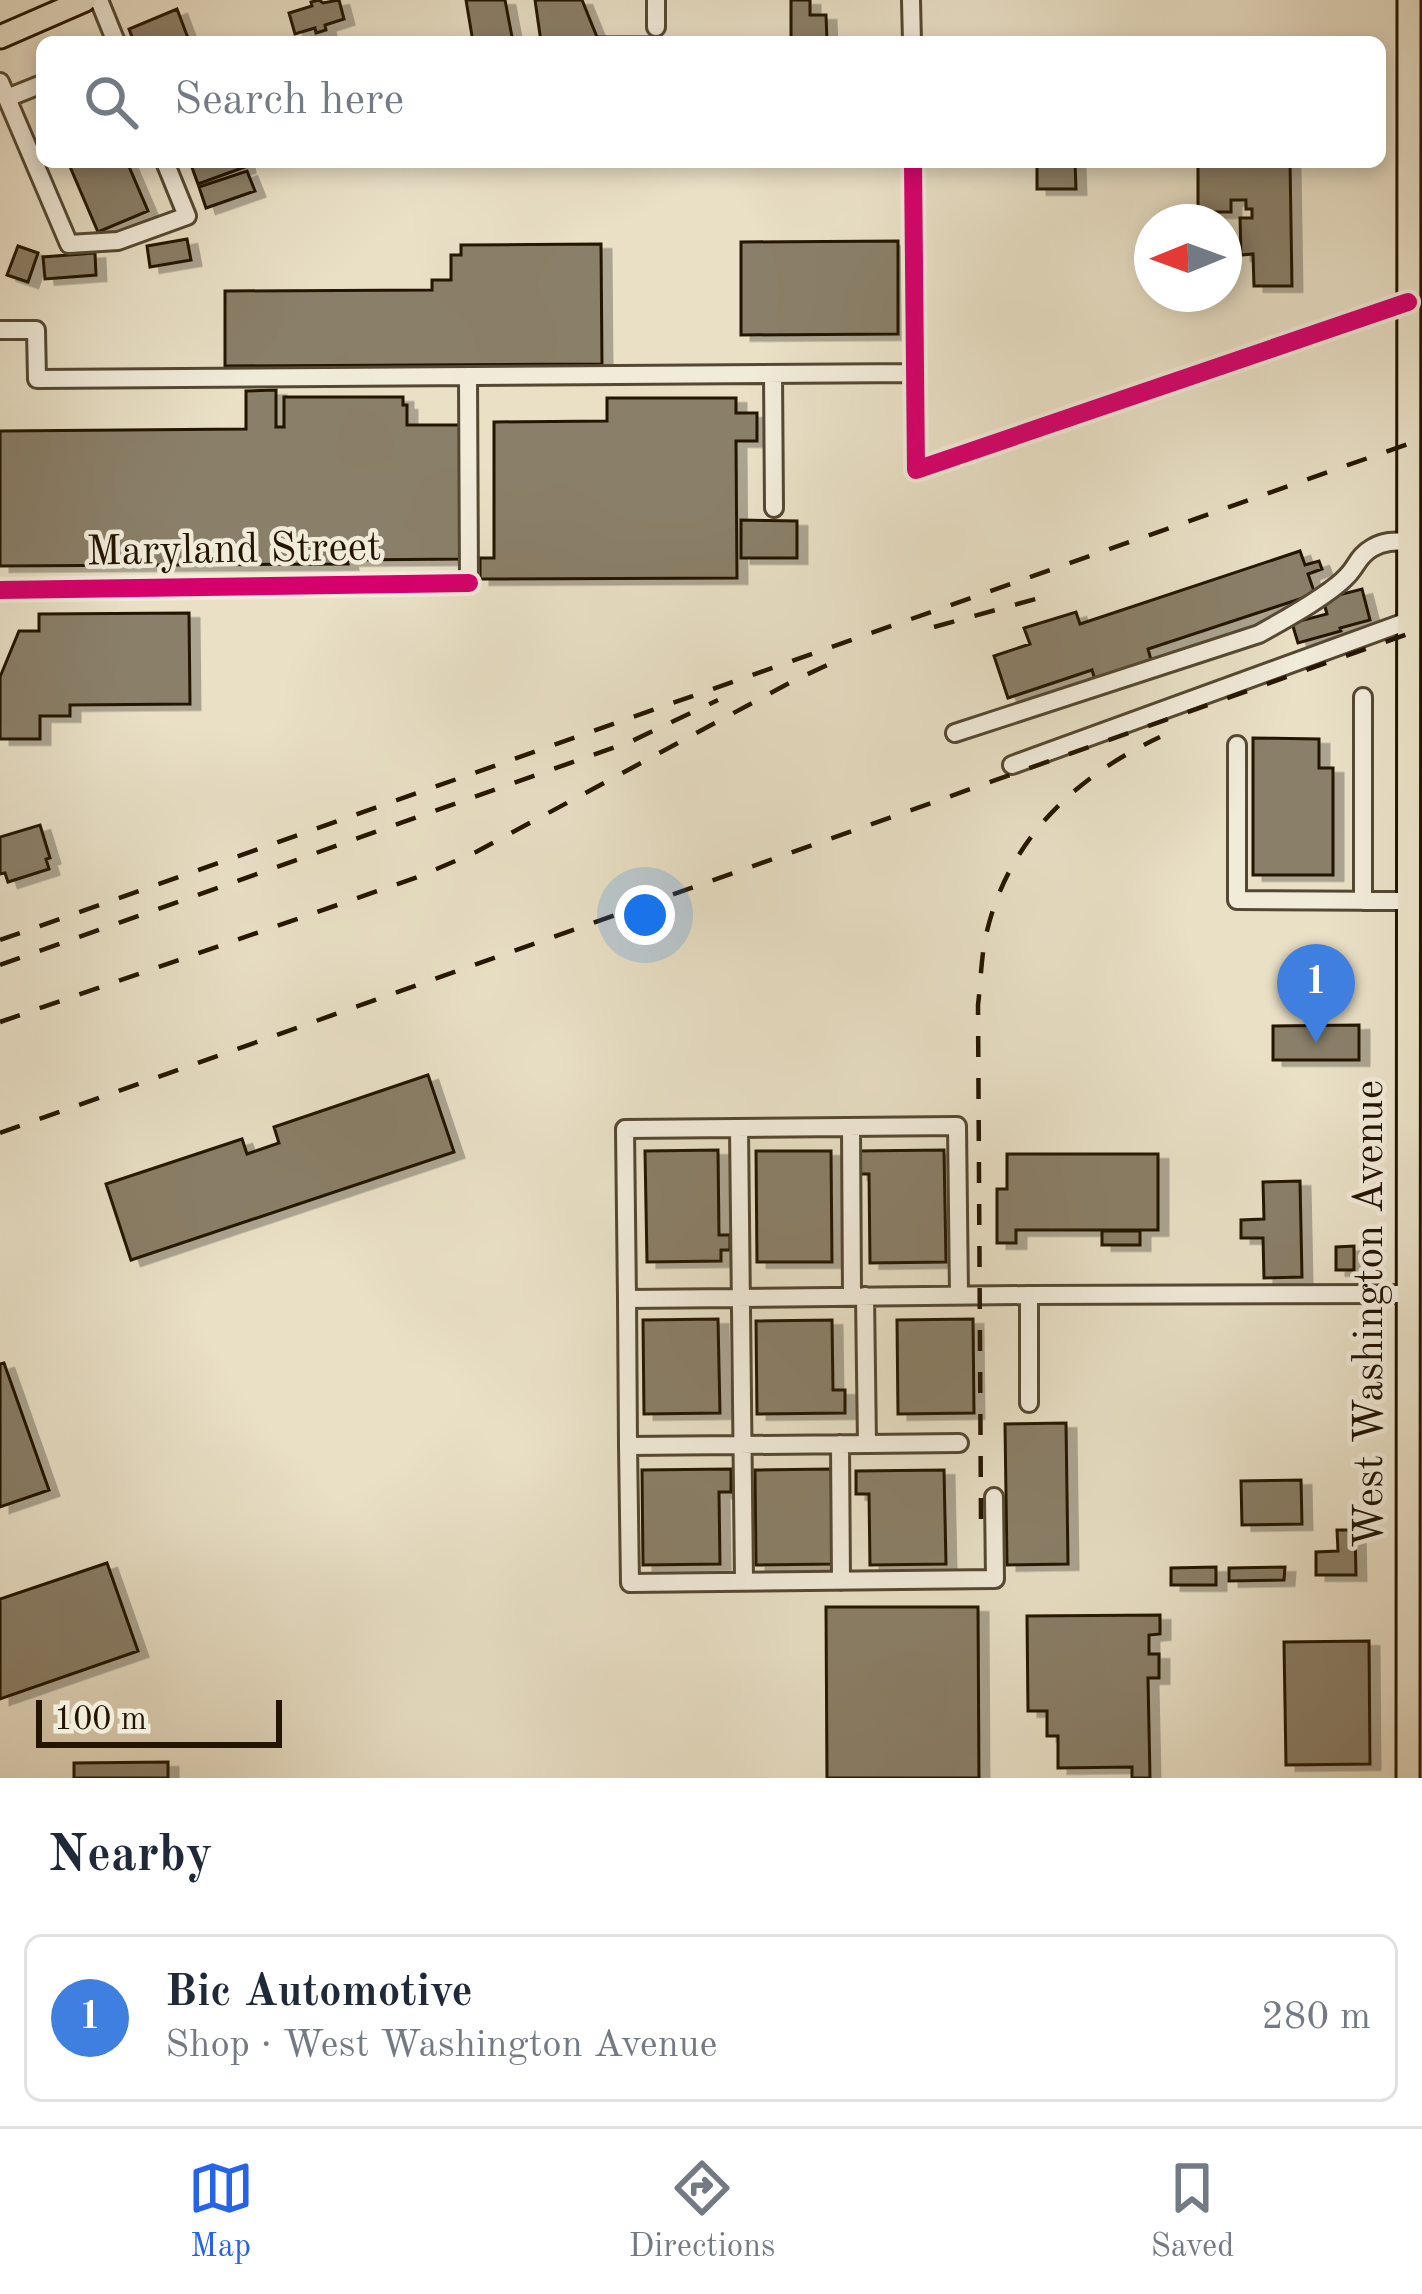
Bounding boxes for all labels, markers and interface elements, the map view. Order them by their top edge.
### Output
search box [36,36,1386,168]
icon: search [78,69,144,135]
text: Search here [174,79,404,124]
north arrow [1134,204,1242,312]
street label: Maryland Street [86,527,382,575]
your location [615,885,675,945]
pin: 1 [1277,944,1355,1043]
street label: West Washington Avenue [1350,1080,1392,1548]
scale bar [36,1694,282,1747]
text: 100 m [54,1704,147,1737]
text: Nearby [48,1831,213,1882]
text: Bic Automotive [165,1971,473,2016]
text: 1 [79,1998,101,2037]
text: 280 m [1261,1998,1371,2037]
text: Shop · West Washington Avenue [165,2026,717,2065]
tab: Map [188,2155,254,2268]
tab: Directions [629,2155,775,2268]
tab: Saved [1150,2155,1234,2268]

